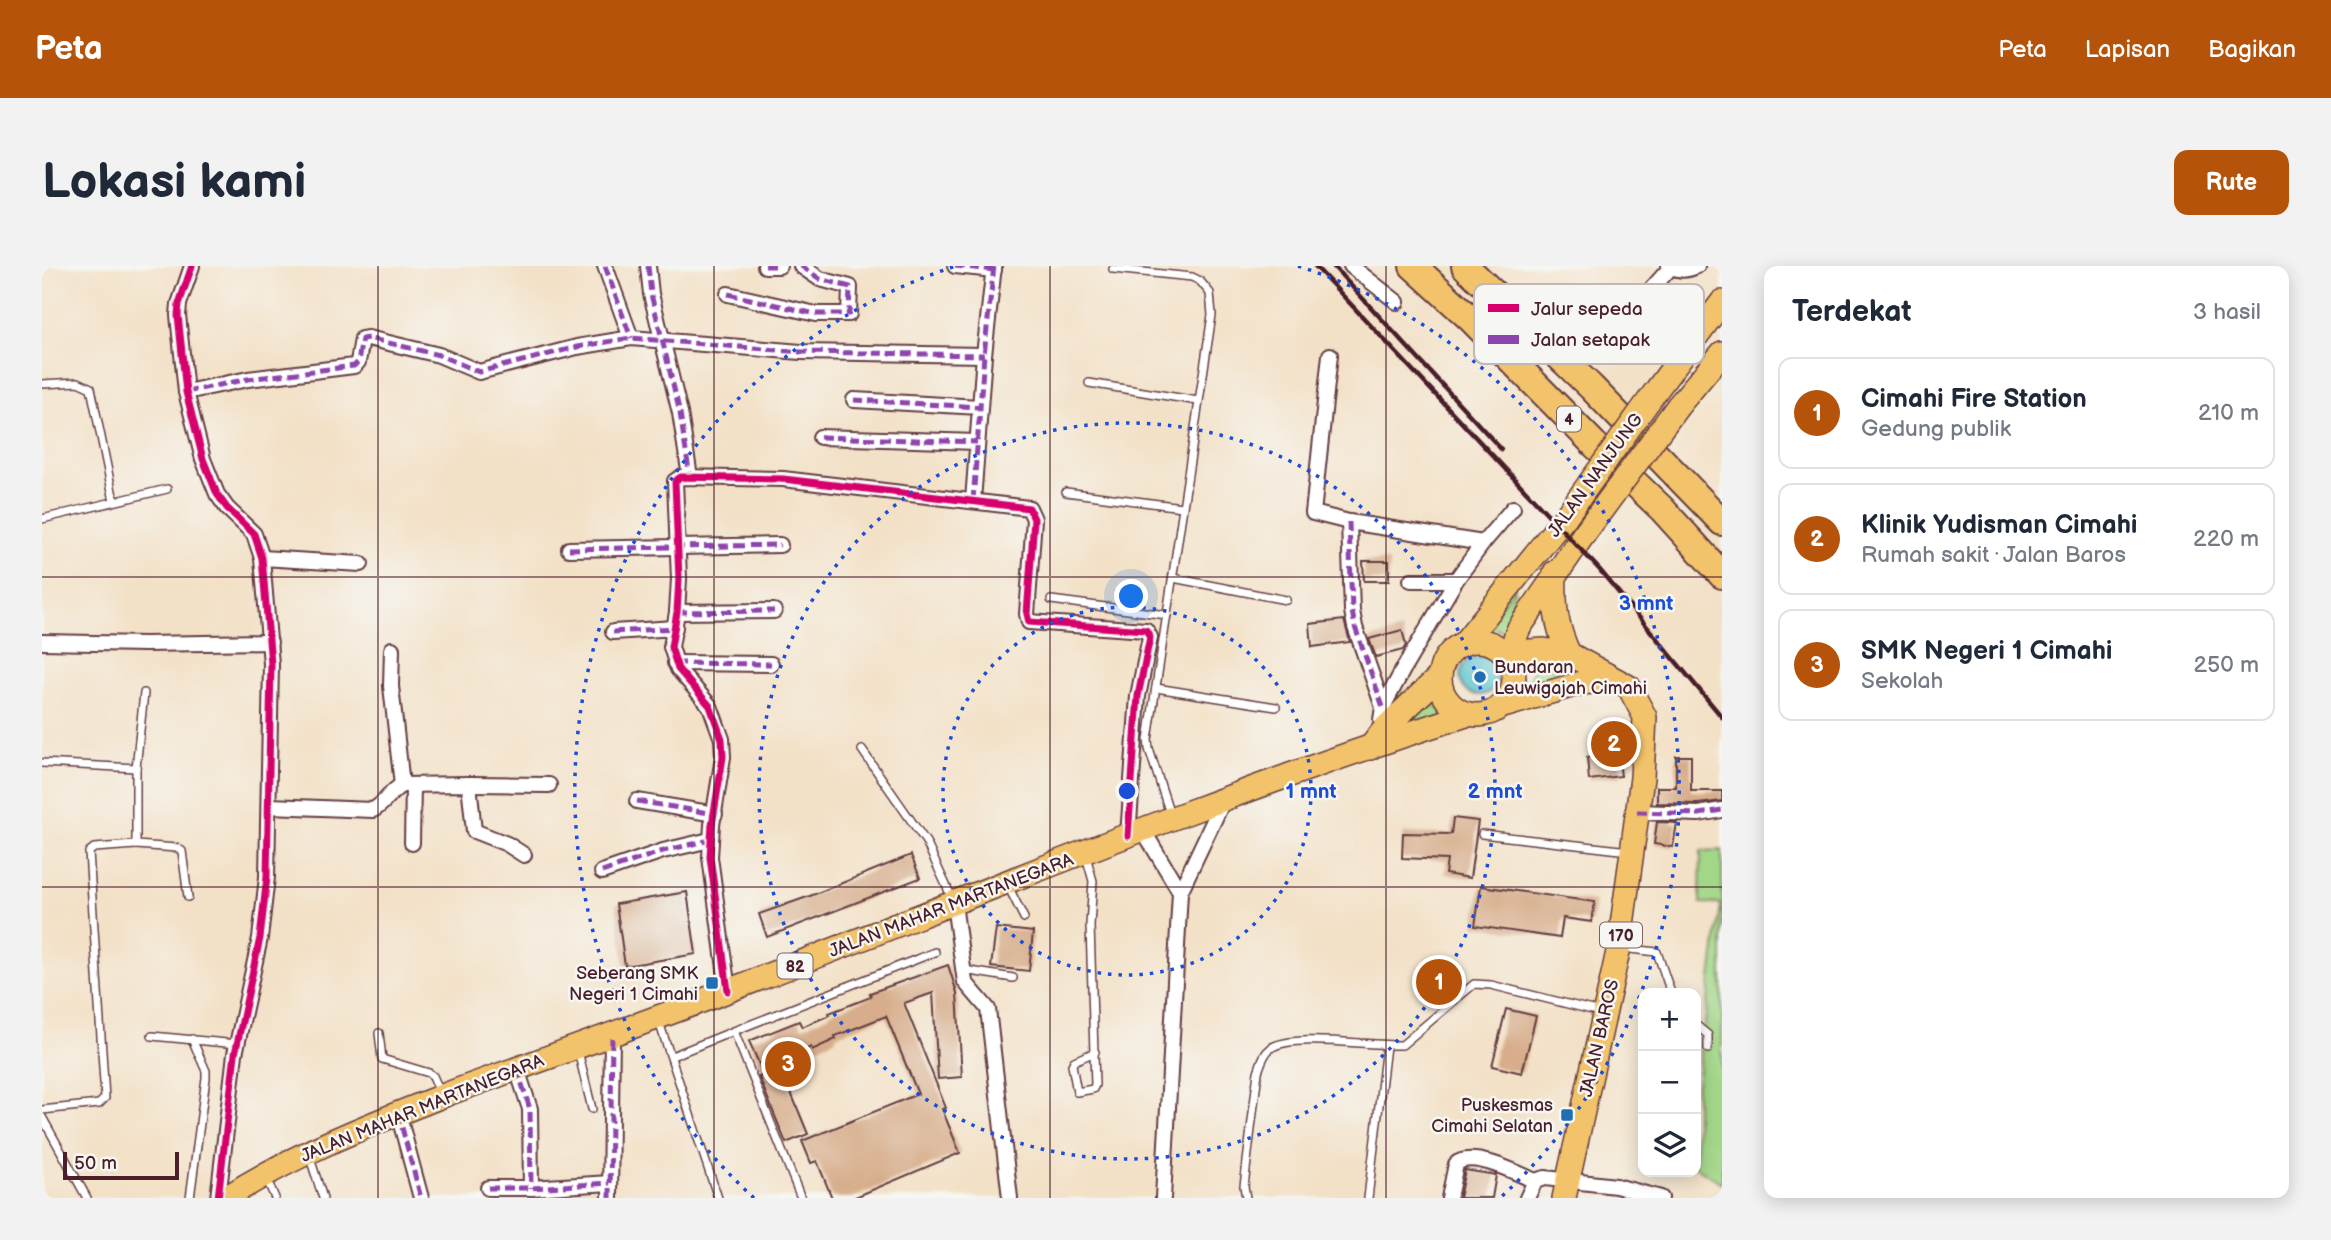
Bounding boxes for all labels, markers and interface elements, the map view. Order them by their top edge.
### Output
text: Peta [35,29,103,69]
text: Peta [1998,35,2047,64]
text: Lapisan [2085,35,2170,64]
text: Bagikan [2208,35,2296,64]
button: Rute [2174,150,2289,215]
text: Lokasi kami [42,153,306,212]
legend [1474,284,1704,364]
text: Terdekat [1792,294,1911,330]
text: Jalur sepeda [1531,298,1643,321]
text: 3 hasil [2193,298,2261,326]
text: Jalan setapak [1531,329,1650,352]
text: Cimahi Fire Station [1861,384,2087,415]
text: 1 [1812,399,1822,427]
text: 210 m [2198,399,2259,427]
road number: 4 [1557,406,1581,432]
street label: JALAN NANJUNG [1544,410,1647,541]
text: Gedung publik [1861,415,2011,443]
text: Klinik Yudisman Cimahi [1861,510,2137,541]
text: 2 [1810,525,1824,553]
text: 220 m [2193,525,2259,553]
text: Rumah sakit · Jalan Baros [1861,541,2126,569]
your location [1114,579,1148,613]
text: 3 mnt [1619,591,1673,616]
text: SMK Negeri 1 Cimahi [1861,636,2112,667]
text: 3 [1810,651,1824,679]
text: 250 m [2193,651,2259,679]
place label: Bundaran Leuwigajah Cimahi [1494,657,1647,699]
text: Sekolah [1861,667,1943,695]
marker: Bundaran Leuwigajah Cimahi [1472,669,1488,685]
pin: 2 [1591,718,1637,770]
centre of rings [1115,779,1139,803]
text: 1 mnt [1285,779,1337,804]
text: 2 mnt [1468,779,1522,804]
street label: JALAN MAHAR MARTANEGARA [826,849,1076,962]
road number: 170 [1600,922,1642,948]
road number: 82 [778,954,812,978]
pin: 1 [1416,956,1462,1008]
place label: Seberang SMK Negeri 1 Cimahi [569,963,698,1005]
marker: Seberang SMK Negeri 1 Cimahi [704,975,720,991]
street label: JALAN BAROS [1576,977,1623,1099]
map controls [1638,988,1701,1177]
button: + [1638,988,1701,1051]
pin: 3 [765,1038,811,1090]
street label: JALAN MAHAR MARTANEGARA [298,1050,547,1167]
button: − [1638,1051,1701,1114]
place label: Puskesmas Cimahi Selatan [1431,1095,1553,1137]
marker: Puskesmas Cimahi Selatan [1559,1107,1575,1123]
button: layers [1638,1114,1701,1177]
scale bar [63,1149,178,1181]
text: 50 m [74,1152,117,1175]

